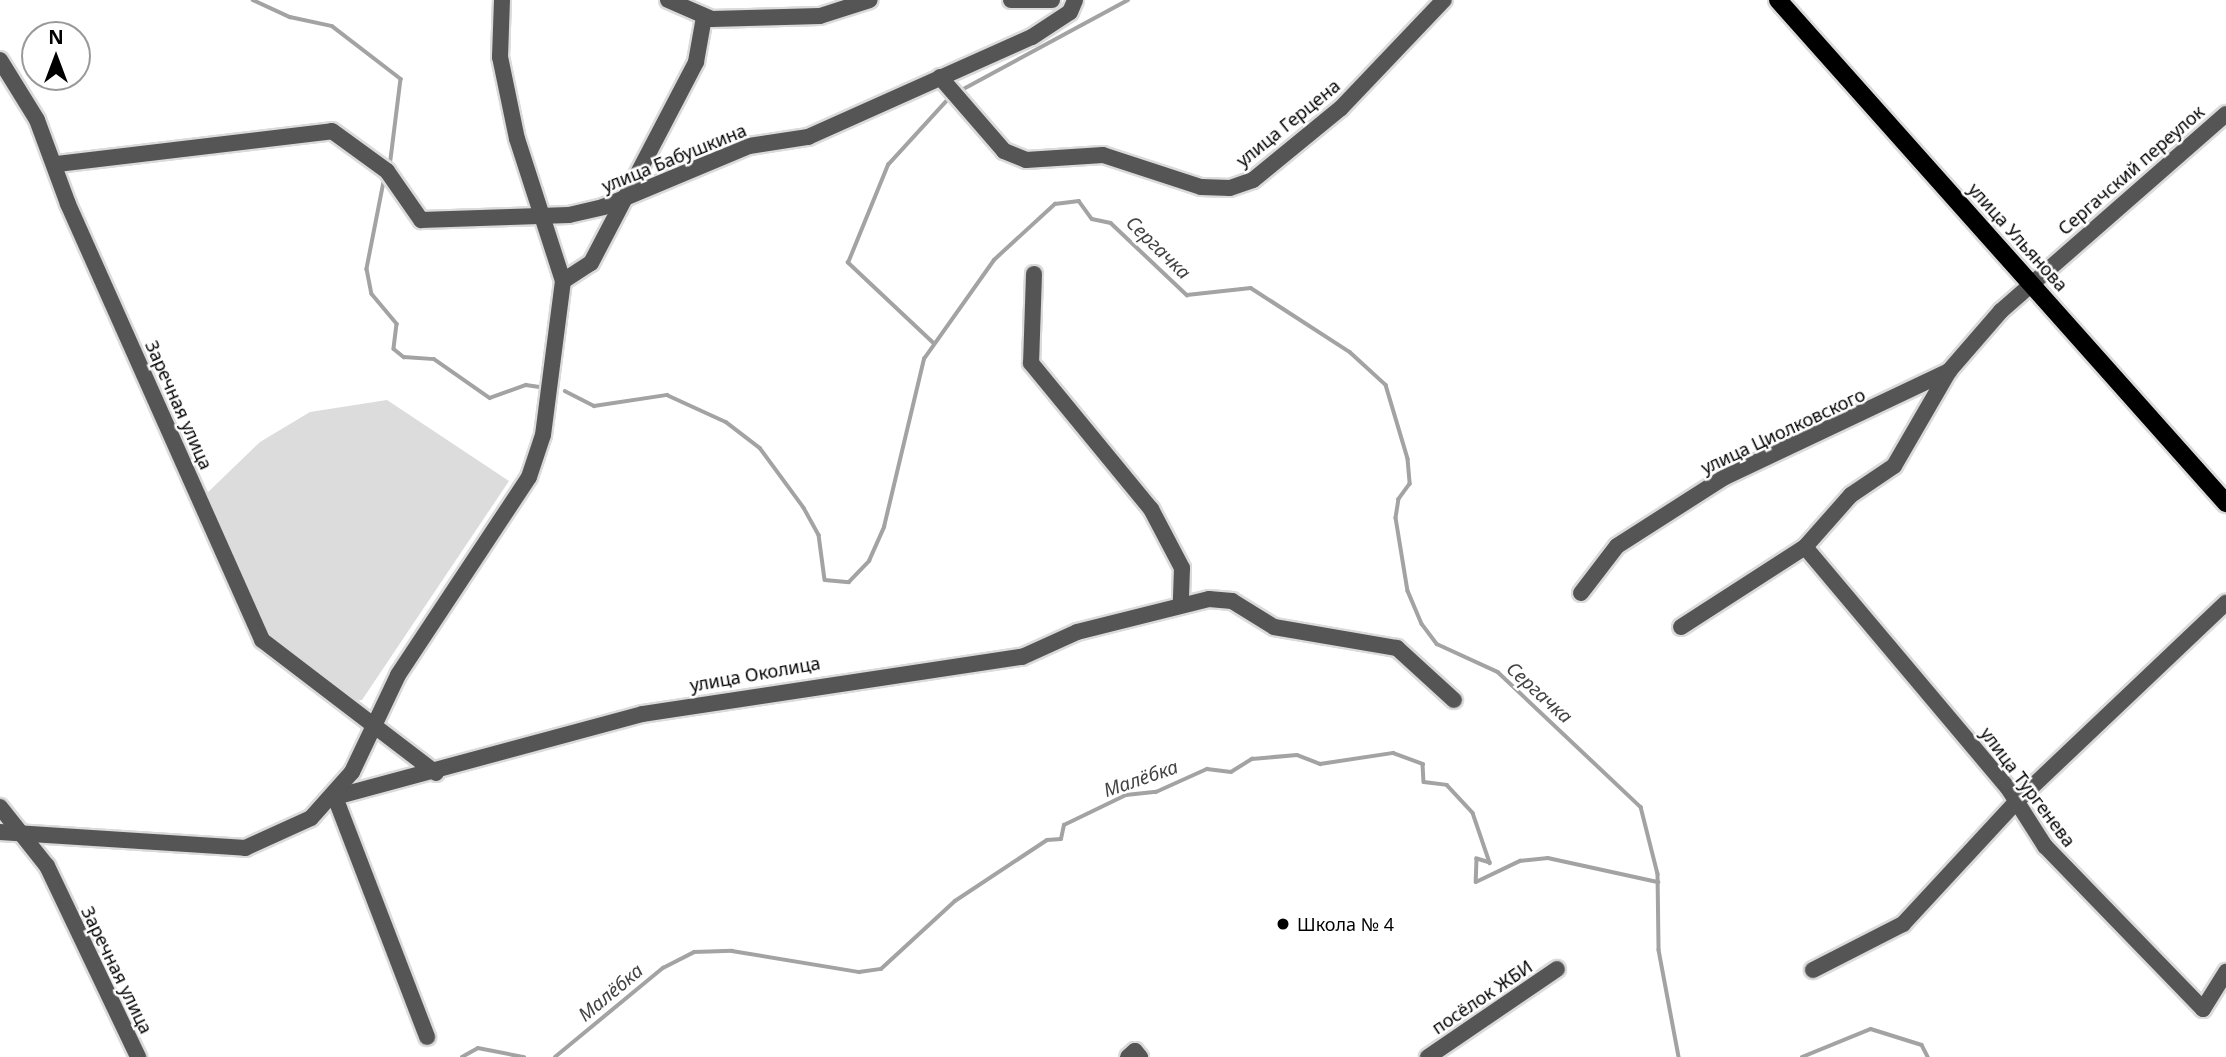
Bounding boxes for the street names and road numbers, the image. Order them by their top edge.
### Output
street label: улица Герцена [1232,75,1344,171]
street label: Сергачский переулок [2054,101,2208,239]
street label: улица Бабушкина [599,119,749,197]
street label: улица Ульянова [1964,178,2072,296]
street label: Заречная улица [141,337,217,473]
street label: улица Циолковского [1697,383,1869,479]
street label: улица Околица [688,652,822,696]
street label: улица Тургенева [1976,723,2080,851]
street label: Заречная улица [77,903,157,1037]
street label: посёлок ЖБИ [1428,955,1536,1039]

